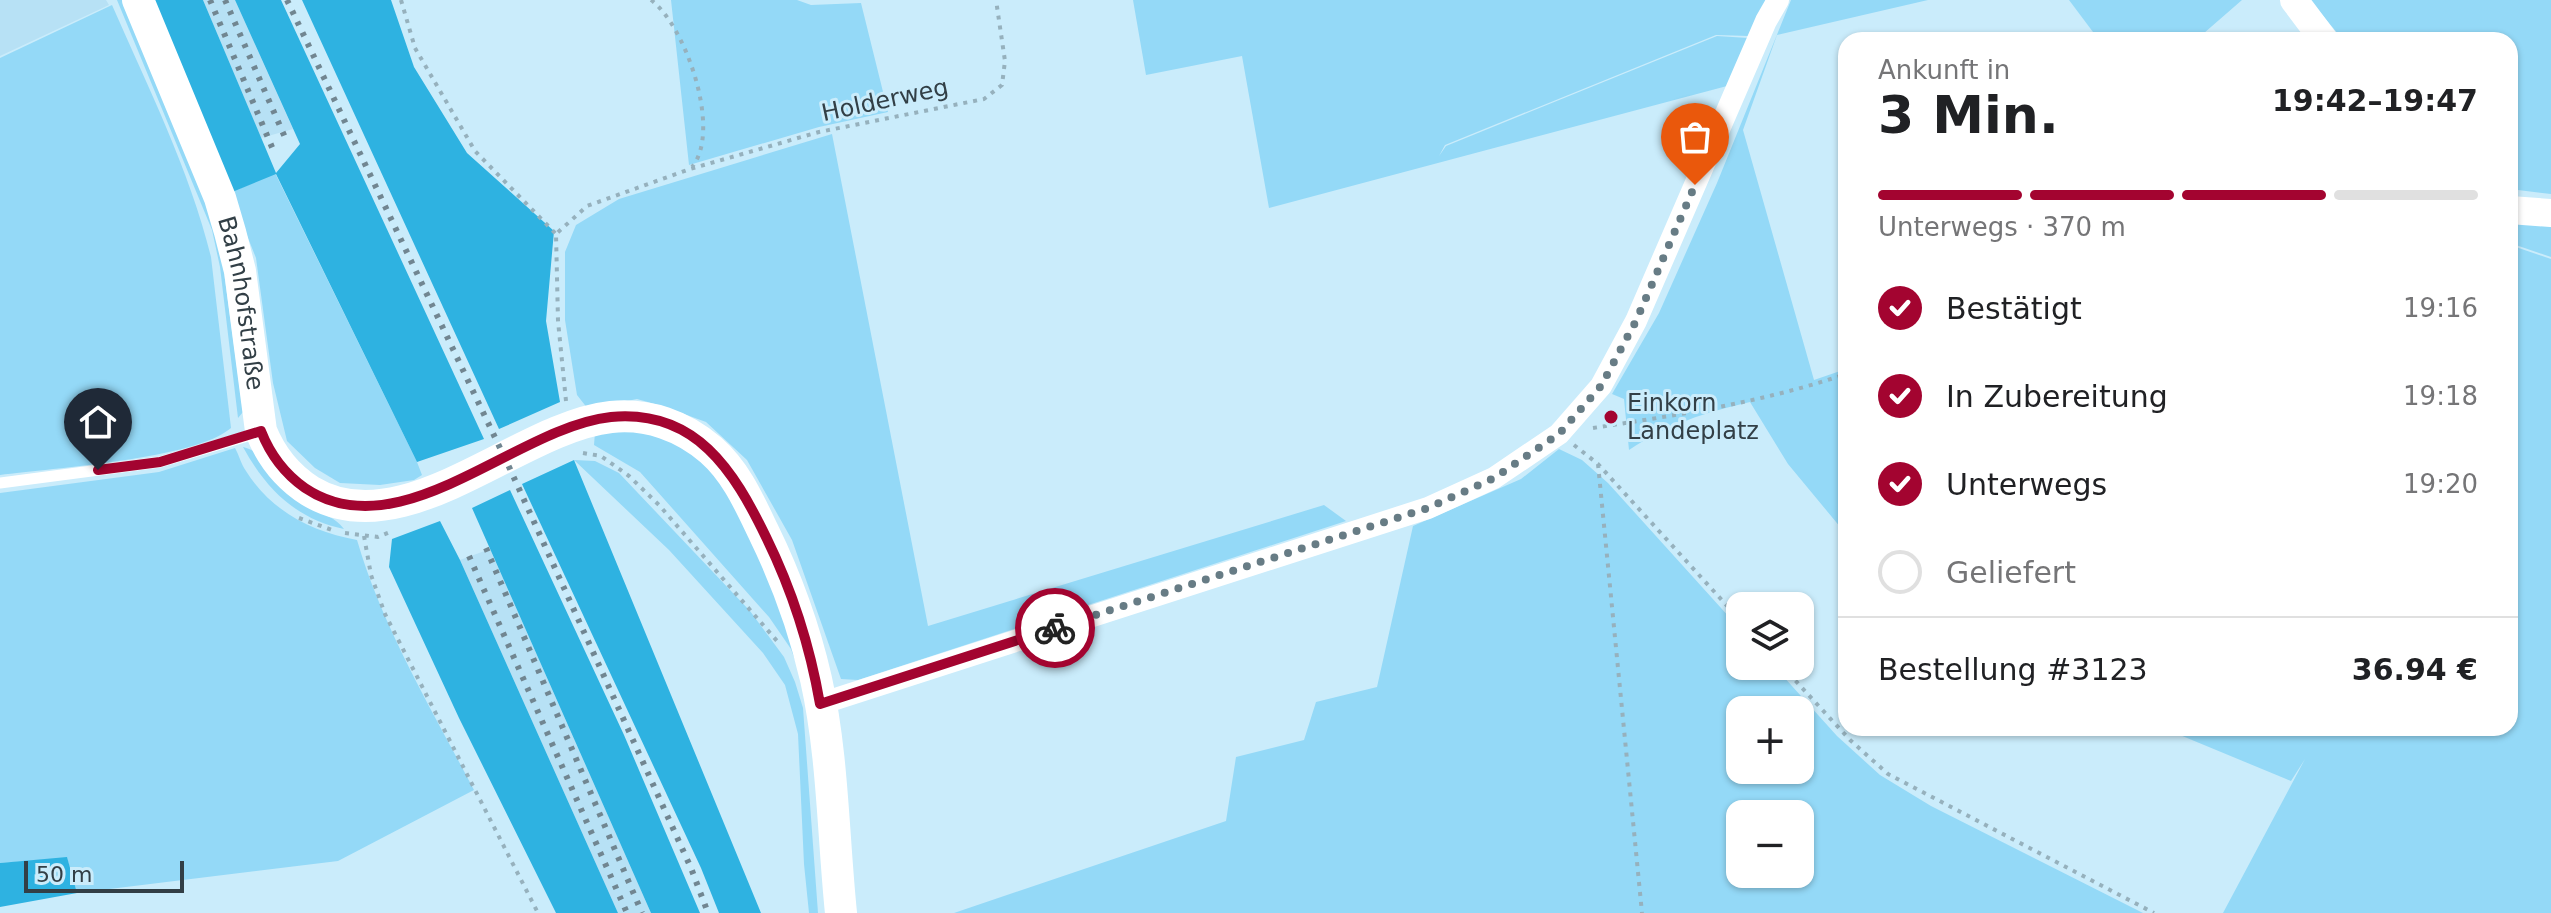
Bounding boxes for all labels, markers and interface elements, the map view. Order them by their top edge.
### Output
text: Ankunft in [1878,55,2010,85]
street label: Holderweg [819,73,951,127]
text: 19:42–19:47 [2272,83,2478,118]
text: 3 Min. [1878,85,2059,145]
pin [1661,103,1729,185]
icon: bag [1673,115,1717,159]
text: Unterwegs · 370 m [1878,212,2126,242]
street label: Bahnhofstraße [212,213,270,392]
icon: check [1878,286,1922,330]
text: Bestätigt [1946,291,2082,326]
text: 19:16 [2403,293,2478,323]
icon: check [1878,374,1922,418]
text: In Zubereitung [1946,379,2168,414]
text: 19:18 [2403,381,2478,411]
pin [64,388,132,470]
place label: Einkorn Landeplatz [1627,389,1759,445]
icon: home [76,400,120,444]
marker: Einkorn Landeplatz [1602,408,1620,426]
icon: check [1878,462,1922,506]
text: Unterwegs [1946,467,2107,502]
text: 19:20 [2403,469,2478,499]
text: Geliefert [1946,555,2076,590]
courier [1015,588,1095,668]
map controls [1726,592,1814,888]
button: layers [1726,592,1814,680]
icon: bike [1033,606,1077,650]
text: Bestellung #3123 [1878,652,2148,687]
text: 36.94 € [2352,652,2478,687]
button: + [1726,696,1814,784]
button: − [1726,800,1814,888]
scale bar [24,857,184,893]
text: 50 m [36,862,92,887]

